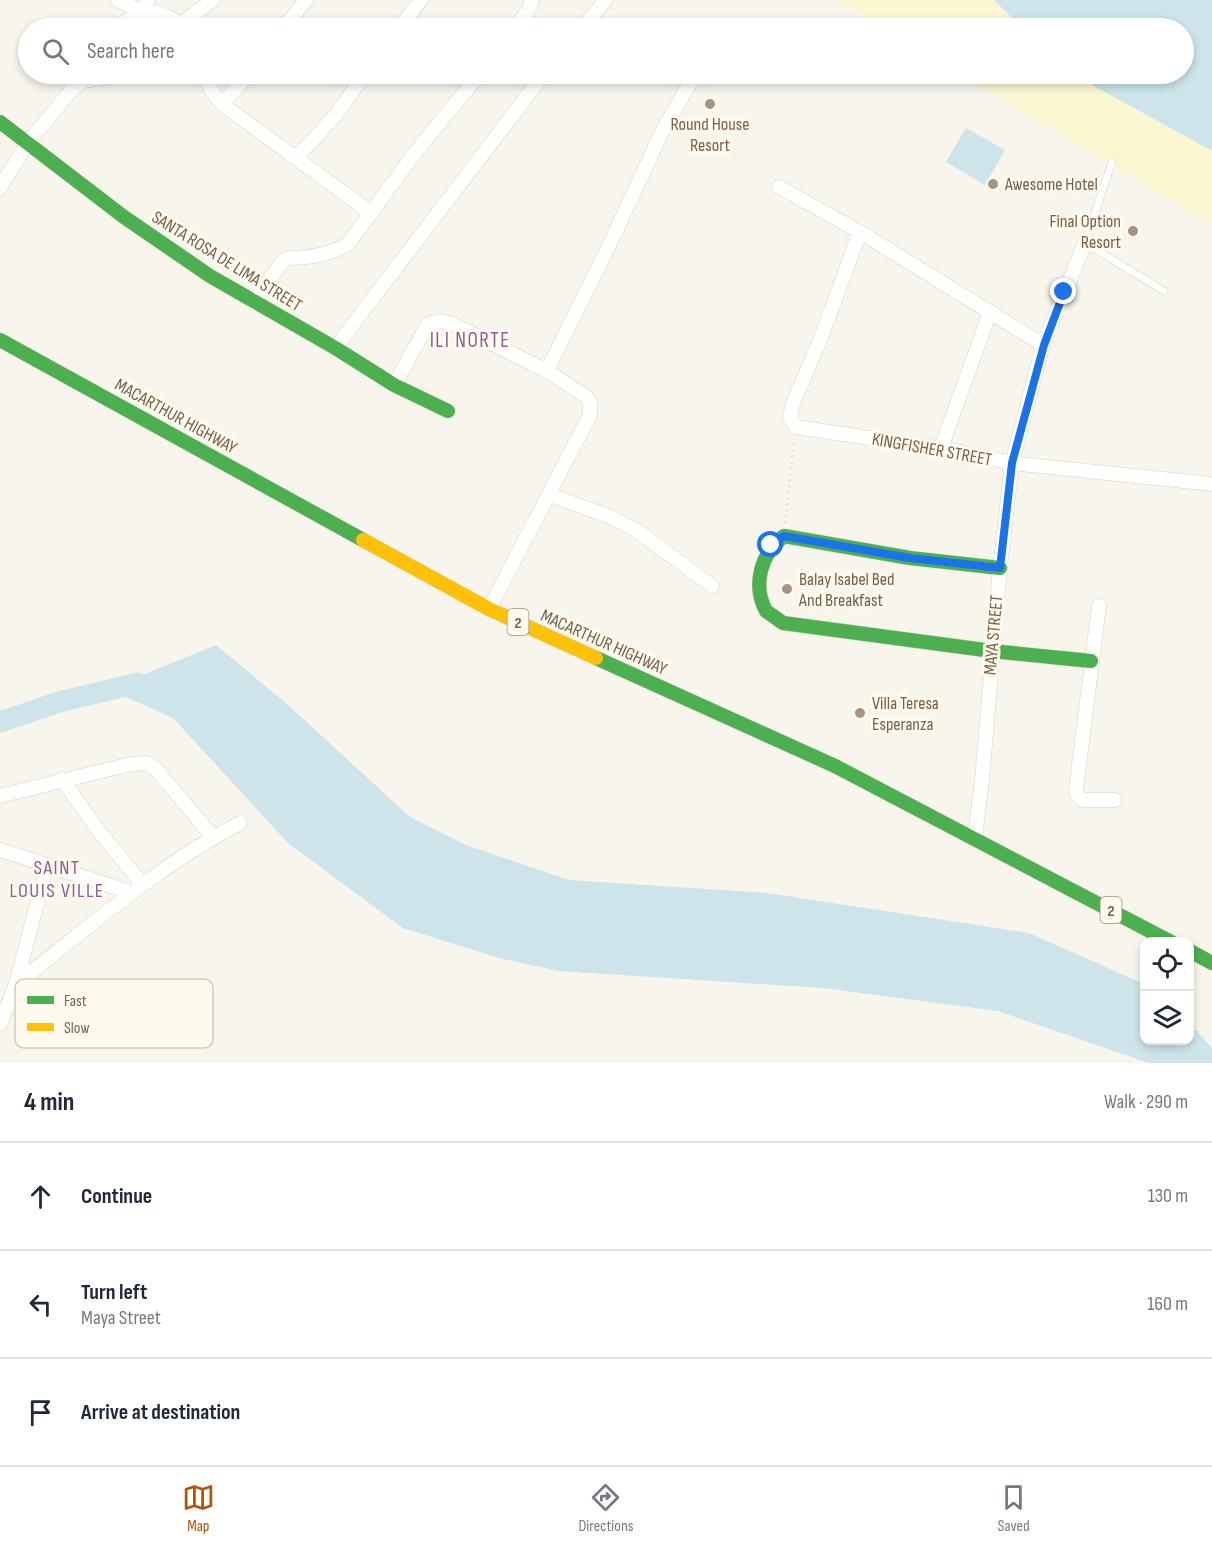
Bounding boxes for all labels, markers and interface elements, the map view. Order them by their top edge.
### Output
search box [18,18,1194,84]
icon: search [39,35,72,68]
text: Search here [87,38,174,65]
marker: Round House Resort [703,97,717,111]
place label: Round House Resort [670,114,750,156]
place label: Awesome Hotel [1004,174,1098,195]
marker: Awesome Hotel [986,177,1000,191]
street label: SANTA ROSA DE LIMA STREET [148,207,306,316]
place label: Final Option Resort [1049,211,1122,253]
marker: Final Option Resort [1126,224,1140,238]
route end [1050,278,1076,304]
district label: ILI NORTE [430,328,510,353]
street label: MACARTHUR HIGHWAY [111,374,241,459]
street label: KINGFISHER STREET [870,429,994,470]
route start [757,531,783,557]
place label: Balay Isabel Bed And Breakfast [798,569,895,611]
marker: Balay Isabel Bed And Breakfast [780,582,794,596]
street label: MAYA STREET [980,594,1007,676]
street label: MACARTHUR HIGHWAY [537,605,671,680]
road number: 2 [508,609,528,635]
place label: Villa Teresa Esperanza [872,693,939,735]
marker: Villa Teresa Esperanza [853,706,867,720]
district label: SAINT LOUIS VILLE [9,856,105,903]
road number: 2 [1100,897,1122,923]
map controls [1140,937,1194,1045]
button: locate [1140,937,1194,991]
legend [15,979,213,1048]
button: layers [1140,991,1194,1045]
text: Fast [64,992,87,1011]
text: Slow [64,1019,89,1038]
text: 4 min [24,1087,74,1118]
text: Walk · 290 m [1104,1090,1188,1114]
icon: ahead [24,1180,57,1213]
text: Continue [81,1183,152,1210]
text: 130 m [1148,1184,1188,1208]
text: Turn left [81,1279,147,1306]
icon: left [24,1288,57,1321]
text: 160 m [1147,1292,1188,1316]
text: Maya Street [81,1306,161,1330]
icon: arrive [24,1396,57,1429]
text: Arrive at destination [81,1399,240,1426]
tab: Map [182,1481,215,1536]
tab: Directions [578,1481,634,1536]
tab: Saved [997,1481,1030,1536]

